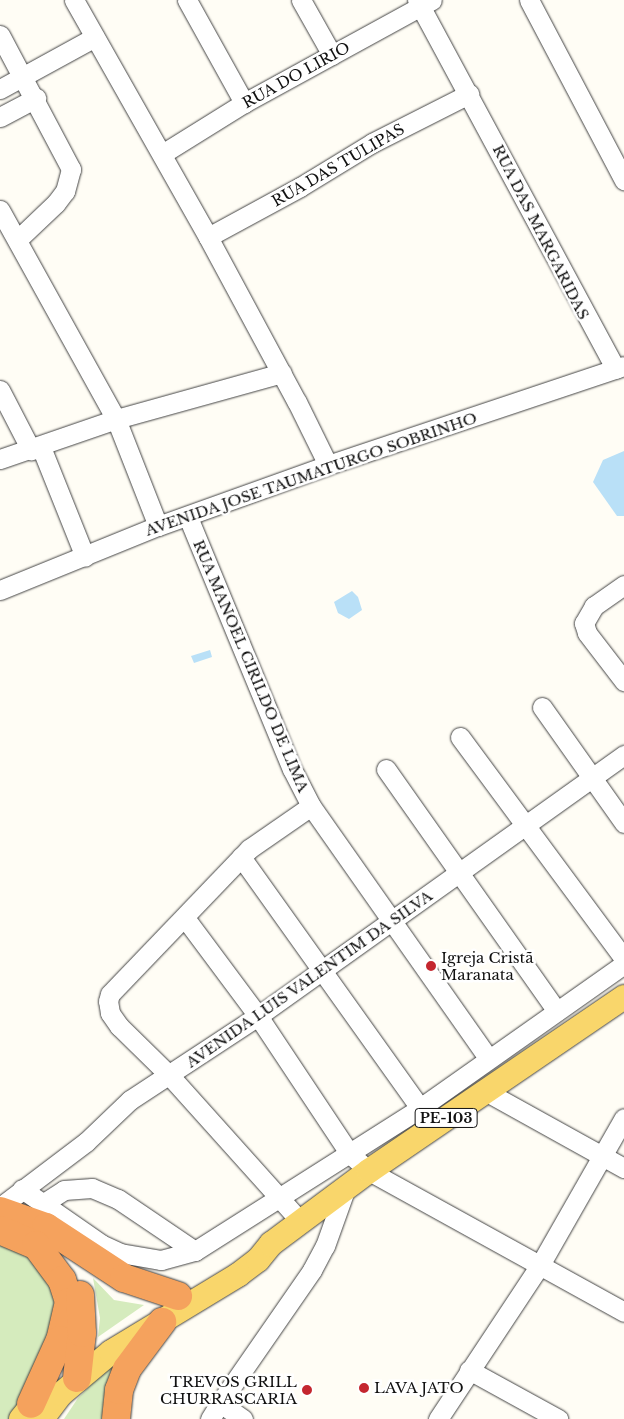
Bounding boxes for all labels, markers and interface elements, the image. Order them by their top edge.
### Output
street label: RUA DO LIRIO [239,38,353,112]
street label: RUA DAS TULIPAS [268,119,408,211]
street label: RUA DAS MARGARIDAS [489,141,593,323]
street label: AVENIDA JOSE TAUMATURGO SOBRINHO [142,408,480,540]
street label: RUA MANOEL CIRILDO DE LIMA [189,537,313,795]
street label: AVENIDA LUIS VALENTIM DA SILVA [182,886,436,1072]
place label: Igreja Cristã Maranata [441,948,534,983]
marker: Igreja Cristã Maranata [425,960,437,972]
road number: PE-103 [414,1106,478,1130]
place label: TREVOS GRILL CHURRASCARIA [160,1372,297,1407]
place label: LAVA JATO [374,1379,464,1397]
marker: LAVA JATO [358,1382,370,1394]
marker: TREVOS GRILL CHURRASCARIA [301,1384,313,1396]

